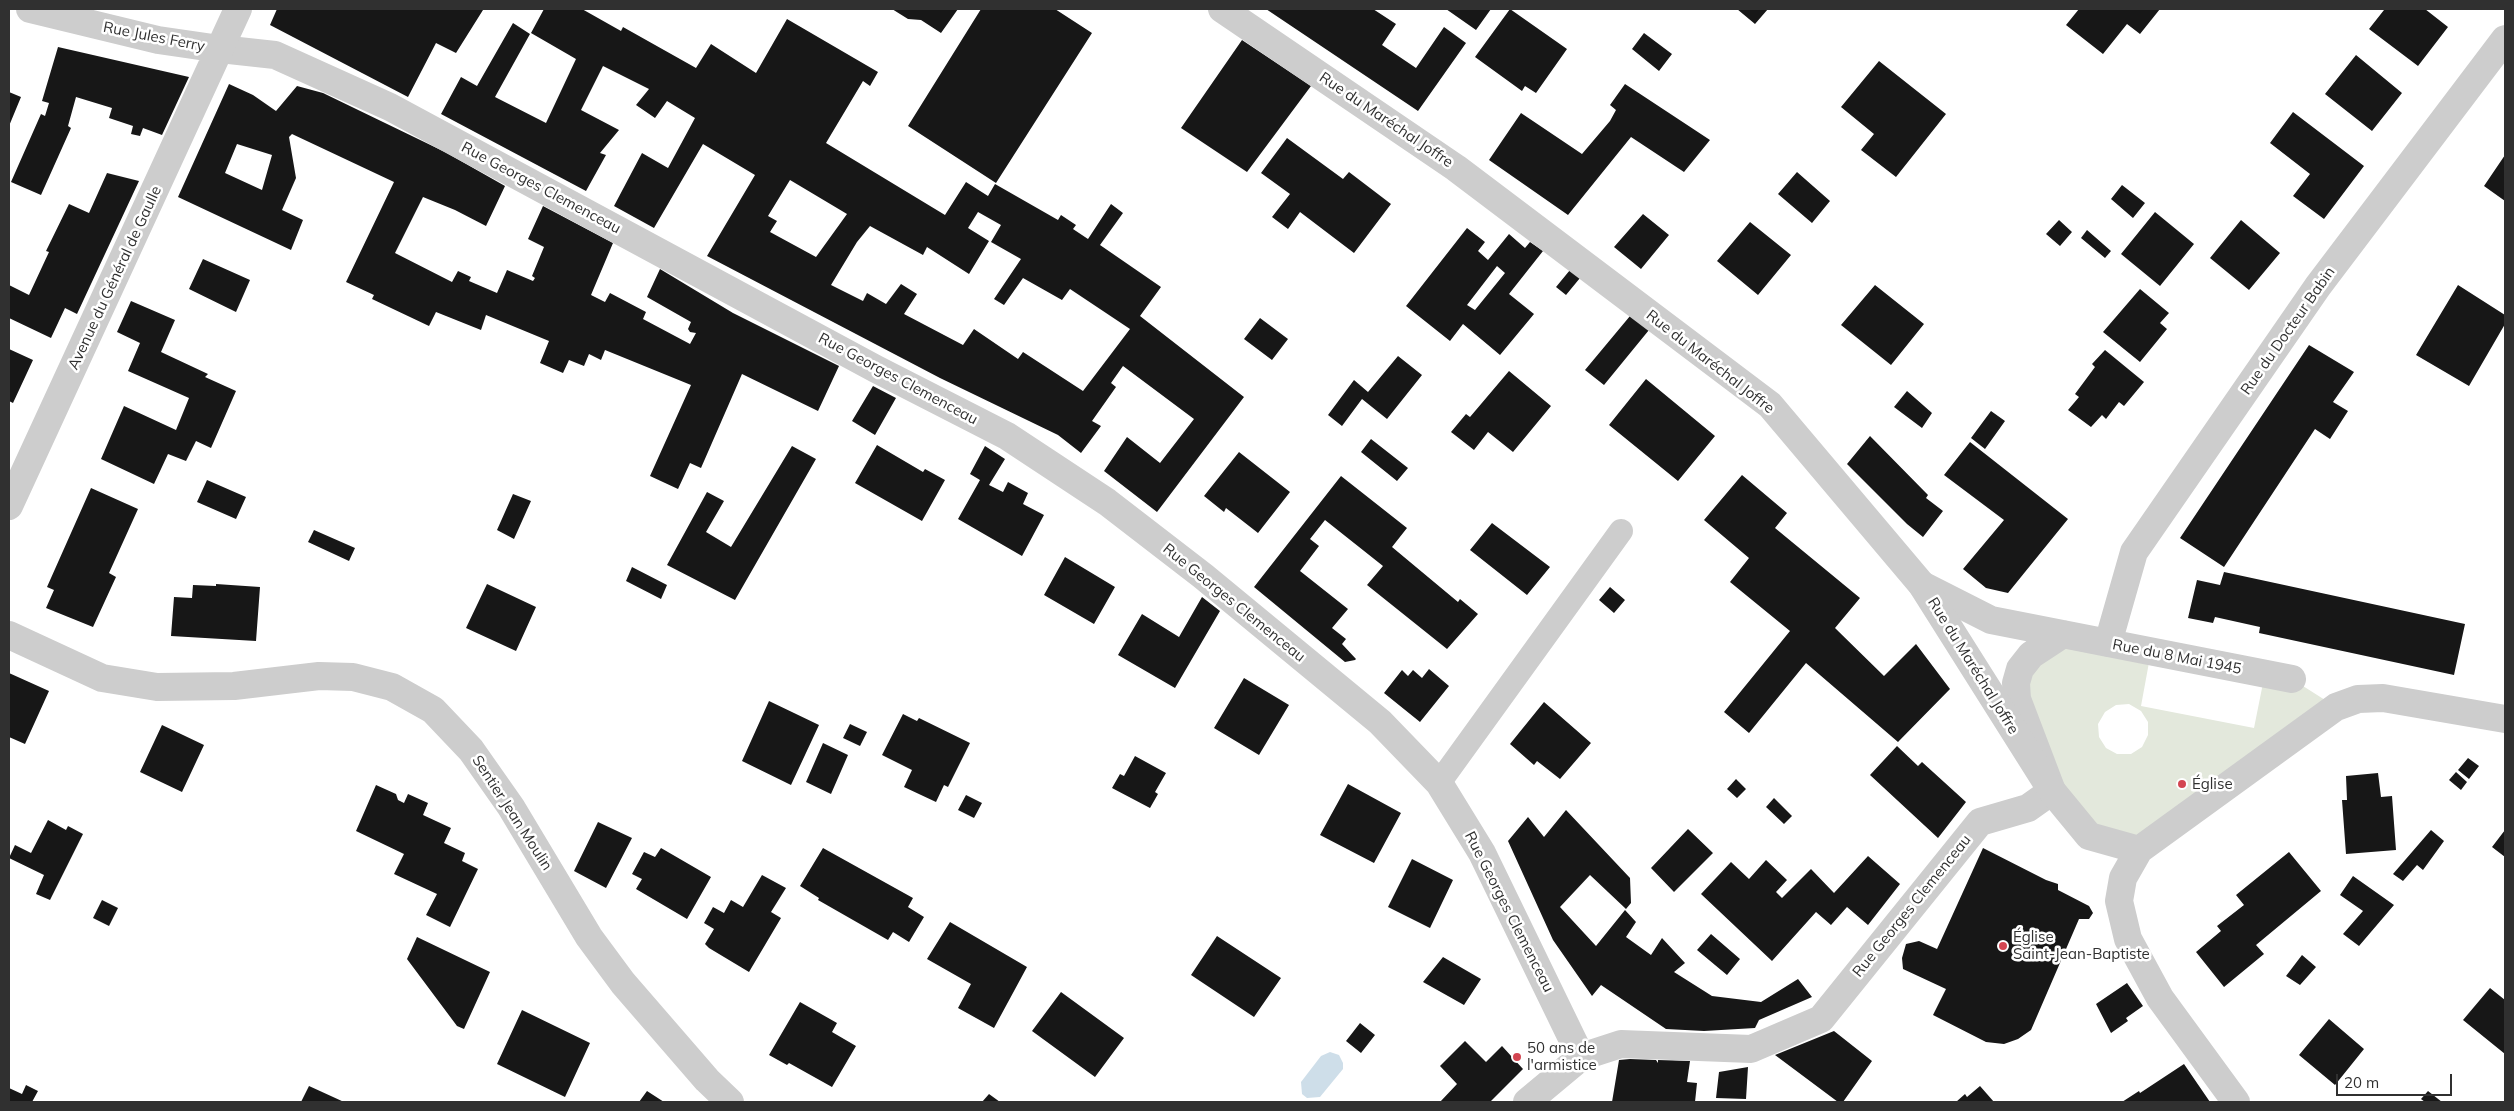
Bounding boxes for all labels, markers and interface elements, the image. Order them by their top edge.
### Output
street label: Rue Jules Ferry [102,18,206,56]
street label: Rue du Maréchal Joffre [1316,68,1456,172]
street label: Rue Georges Clemenceau [458,138,624,238]
street label: Avenue du Général de Gaulle [64,183,166,373]
street label: Rue du Docteur Babin [2237,264,2339,398]
street label: Rue du Maréchal Joffre [1642,306,1778,418]
street label: Rue Georges Clemenceau [815,329,981,429]
street label: Rue Georges Clemenceau [1159,540,1309,666]
street label: Rue du Maréchal Joffre [1924,594,2022,738]
street label: Rue du 8 Mai 1945 [2111,636,2243,678]
street label: Sentier Jean Moulin [468,752,556,874]
place label: Église [2192,775,2233,793]
marker: Église [2176,778,2188,790]
street label: Rue Georges Clemenceau [1461,829,1557,995]
street label: Rue Georges Clemenceau [1849,831,1975,981]
place label: Église Saint-Jean-Baptiste [2013,928,2150,963]
marker: Église Saint-Jean-Baptiste [1997,940,2009,952]
place label: 50 ans de l'armistice [1527,1039,1597,1074]
marker: 50 ans de l'armistice [1511,1051,1523,1063]
scale bar [2339,1064,2455,1096]
text: 20 m [2344,1073,2379,1092]

